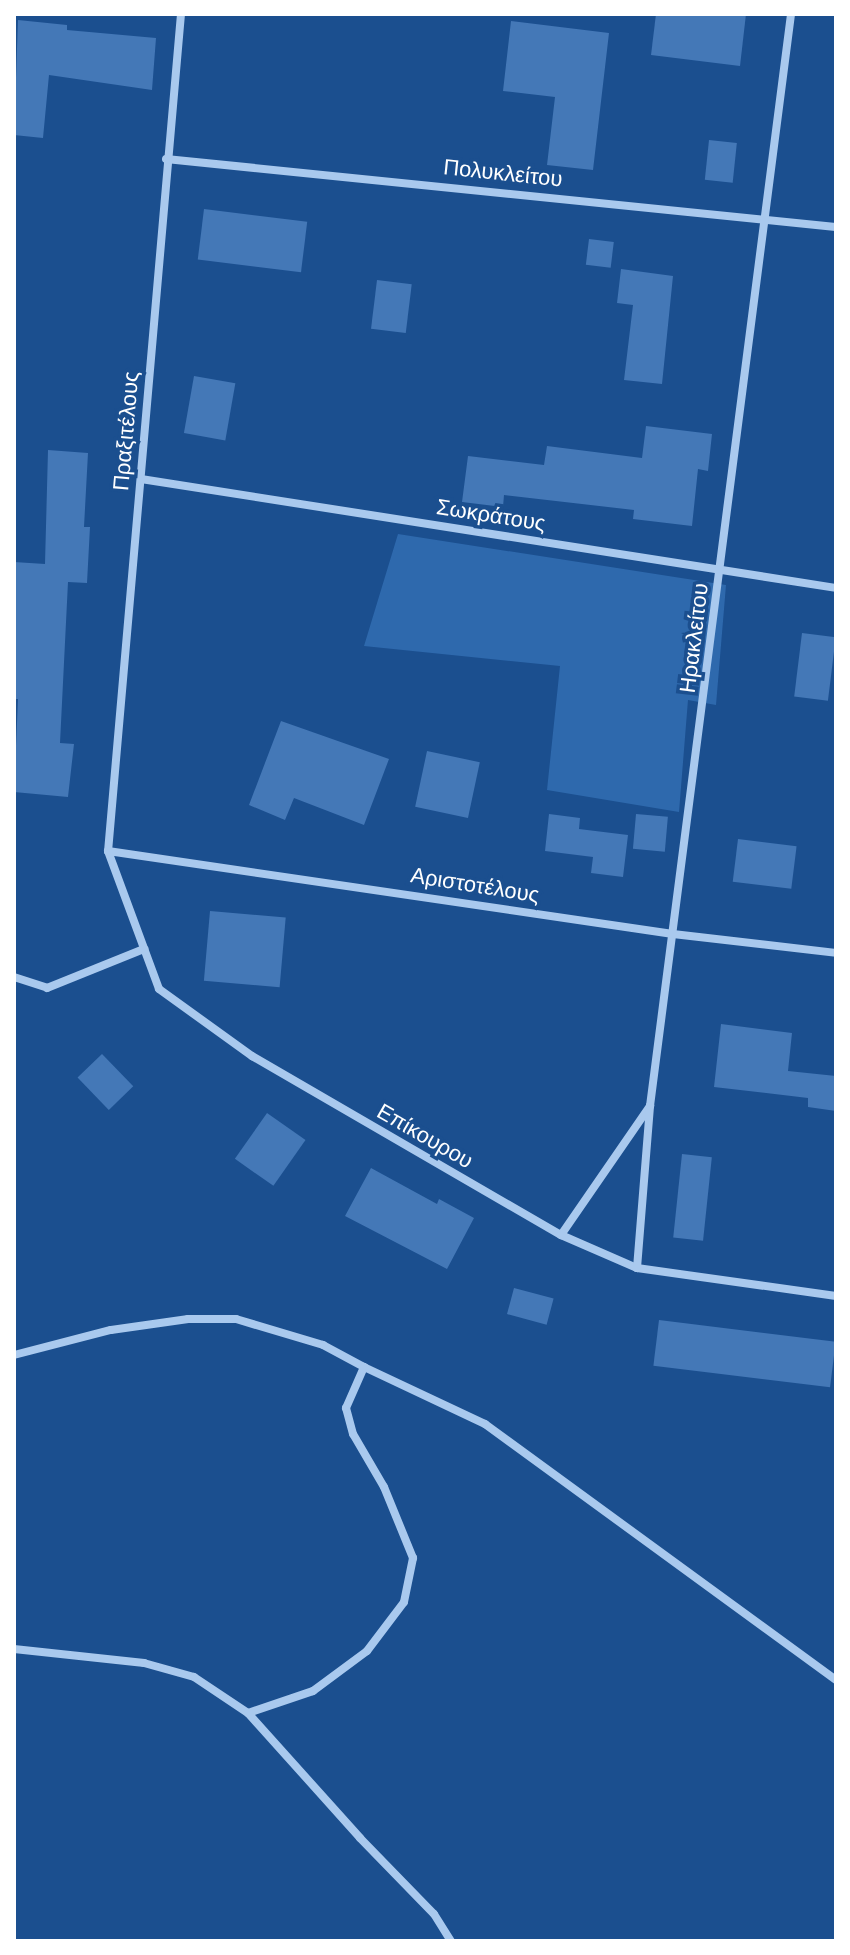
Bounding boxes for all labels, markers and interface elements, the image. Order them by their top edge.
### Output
street label: Πολυκλείτου [442,154,564,192]
street label: Πραξιτέλους [108,370,144,492]
street label: Σωκράτους [434,493,548,537]
street label: Ηρακλείτου [674,582,714,694]
street label: Αριστοτέλους [409,862,541,908]
street label: Επίκουρου [372,1098,478,1174]

